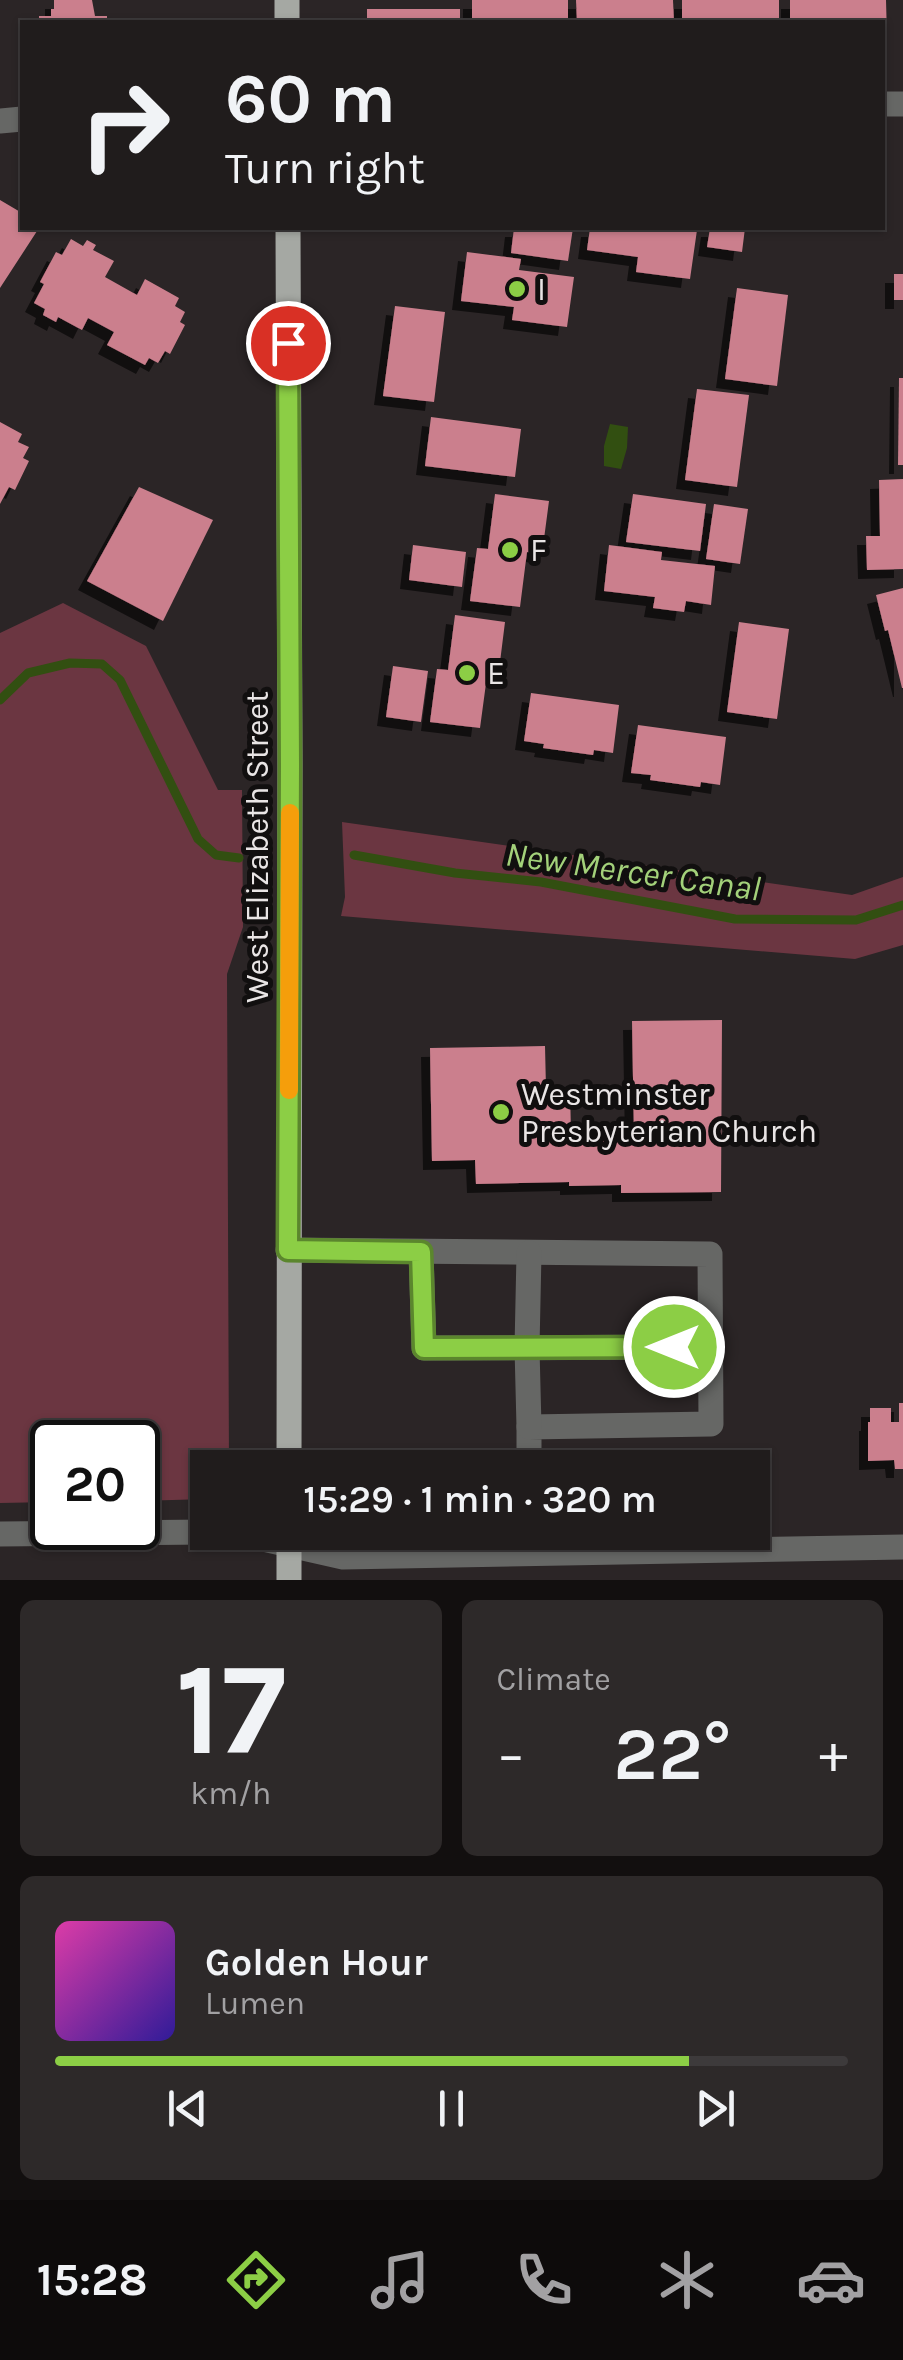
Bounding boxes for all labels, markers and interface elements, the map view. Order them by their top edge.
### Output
text: 60 m [225,58,396,140]
icon: right [60,60,190,190]
text: Turn right [225,142,425,194]
place label: I [537,271,546,308]
marker: I [506,278,528,300]
pin [246,301,331,386]
icon: arrive [261,316,316,371]
place label: F [530,532,547,569]
marker: F [499,539,521,561]
place label: E [487,655,505,692]
marker: E [456,662,478,684]
street label: West Elizabeth Street [239,691,276,1003]
water label: New Mercer Canal [503,833,763,910]
place label: Westminster Presbyterian Church [521,1076,817,1150]
marker: Westminster Presbyterian Church [490,1101,512,1123]
position arrow [622,1295,726,1399]
speed limit sign: 20 [30,1420,160,1550]
text: 15:29 · 1 min · 320 m [303,1477,657,1522]
text: 17 [175,1634,286,1786]
text: Climate [497,1661,611,1698]
text: 22° [613,1710,731,1798]
text: − [497,1722,525,1786]
text: + [819,1722,848,1786]
text: km/h [190,1775,271,1812]
text: Golden Hour [205,1940,428,1985]
text: Lumen [205,1985,305,2022]
icon: previous [160,2081,215,2136]
icon: pause [424,2081,479,2136]
icon: next [688,2081,743,2136]
icon: directions [221,2245,291,2315]
icon: music [365,2245,435,2315]
icon: phone [509,2245,579,2315]
icon: climate [652,2245,722,2315]
icon: car [796,2245,866,2315]
text: 15:28 [37,2254,148,2306]

